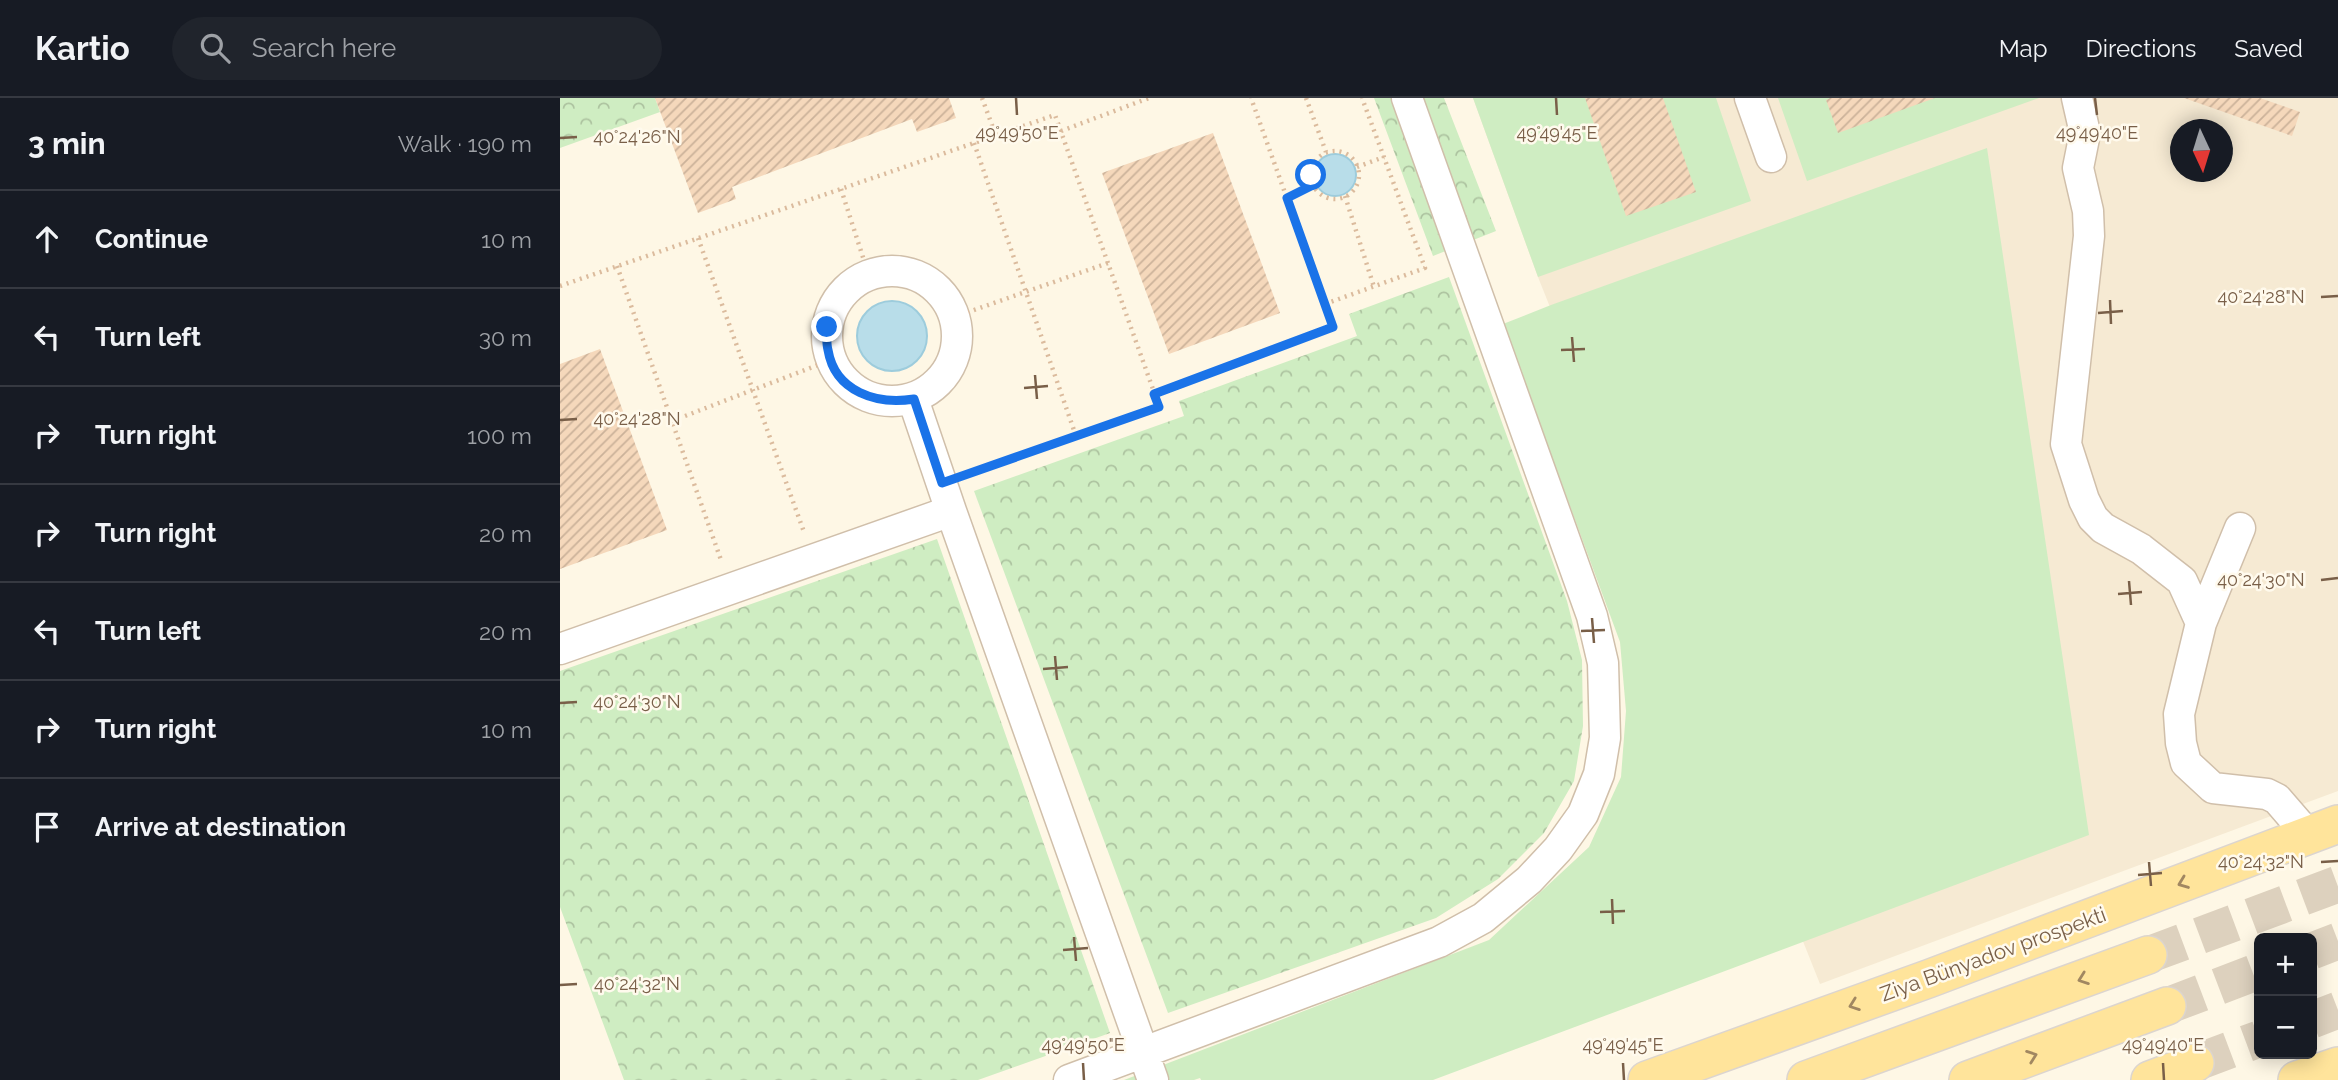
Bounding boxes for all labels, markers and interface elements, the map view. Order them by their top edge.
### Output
search box [172,17,662,80]
text: Kartio [35,29,130,68]
icon: search [196,29,234,67]
text: Search here [252,33,396,63]
text: Map [1999,34,2048,63]
text: Directions [2086,34,2196,63]
text: Saved [2234,34,2303,63]
north arrow [2170,119,2233,182]
text: 49°49'50"E [975,122,1059,143]
text: 49°49'45"E [1516,122,1598,143]
text: 49°49'40"E [2056,122,2138,143]
text: 3 min [28,126,106,161]
text: 40°24'26"N [593,126,681,147]
text: Walk · 190 m [398,130,532,157]
route start [1295,159,1326,190]
icon: ahead [28,220,66,258]
text: Continue [95,224,208,254]
text: 10 m [481,226,532,253]
text: 40°24'28"N [2217,286,2305,307]
route end [811,311,842,342]
icon: left [28,318,66,356]
text: Turn left [95,322,201,352]
text: 30 m [479,324,532,351]
text: 40°24'28"N [593,408,681,429]
icon: right [28,416,66,454]
text: Turn right [95,420,216,450]
text: 100 m [467,422,532,449]
icon: right [28,514,66,552]
text: Turn right [95,518,216,548]
text: 20 m [479,520,532,547]
text: 40°24'30"N [2217,569,2305,590]
icon: left [28,612,66,650]
text: Turn left [95,616,201,646]
text: 20 m [479,618,532,645]
text: 40°24'30"N [593,691,681,712]
icon: right [28,710,66,748]
text: Turn right [95,714,216,744]
text: 10 m [481,716,532,743]
icon: arrive [28,808,66,846]
text: Arrive at destination [95,812,346,842]
text: 40°24'32"N [2218,851,2304,872]
one-way arrow [2177,875,2189,889]
street label: Ziya Bünyadov prospekti [1877,901,2109,1007]
map controls [2254,933,2317,1059]
button: + [2254,933,2317,996]
one-way arrow [2078,970,2090,984]
text: 40°24'32"N [594,973,680,994]
button: − [2254,996,2317,1059]
one-way arrow [1849,997,1861,1011]
text: 49°49'50"E [1041,1034,1125,1055]
text: 49°49'45"E [1582,1034,1664,1055]
text: 49°49'40"E [2122,1034,2204,1055]
one-way arrow [2026,1050,2038,1064]

